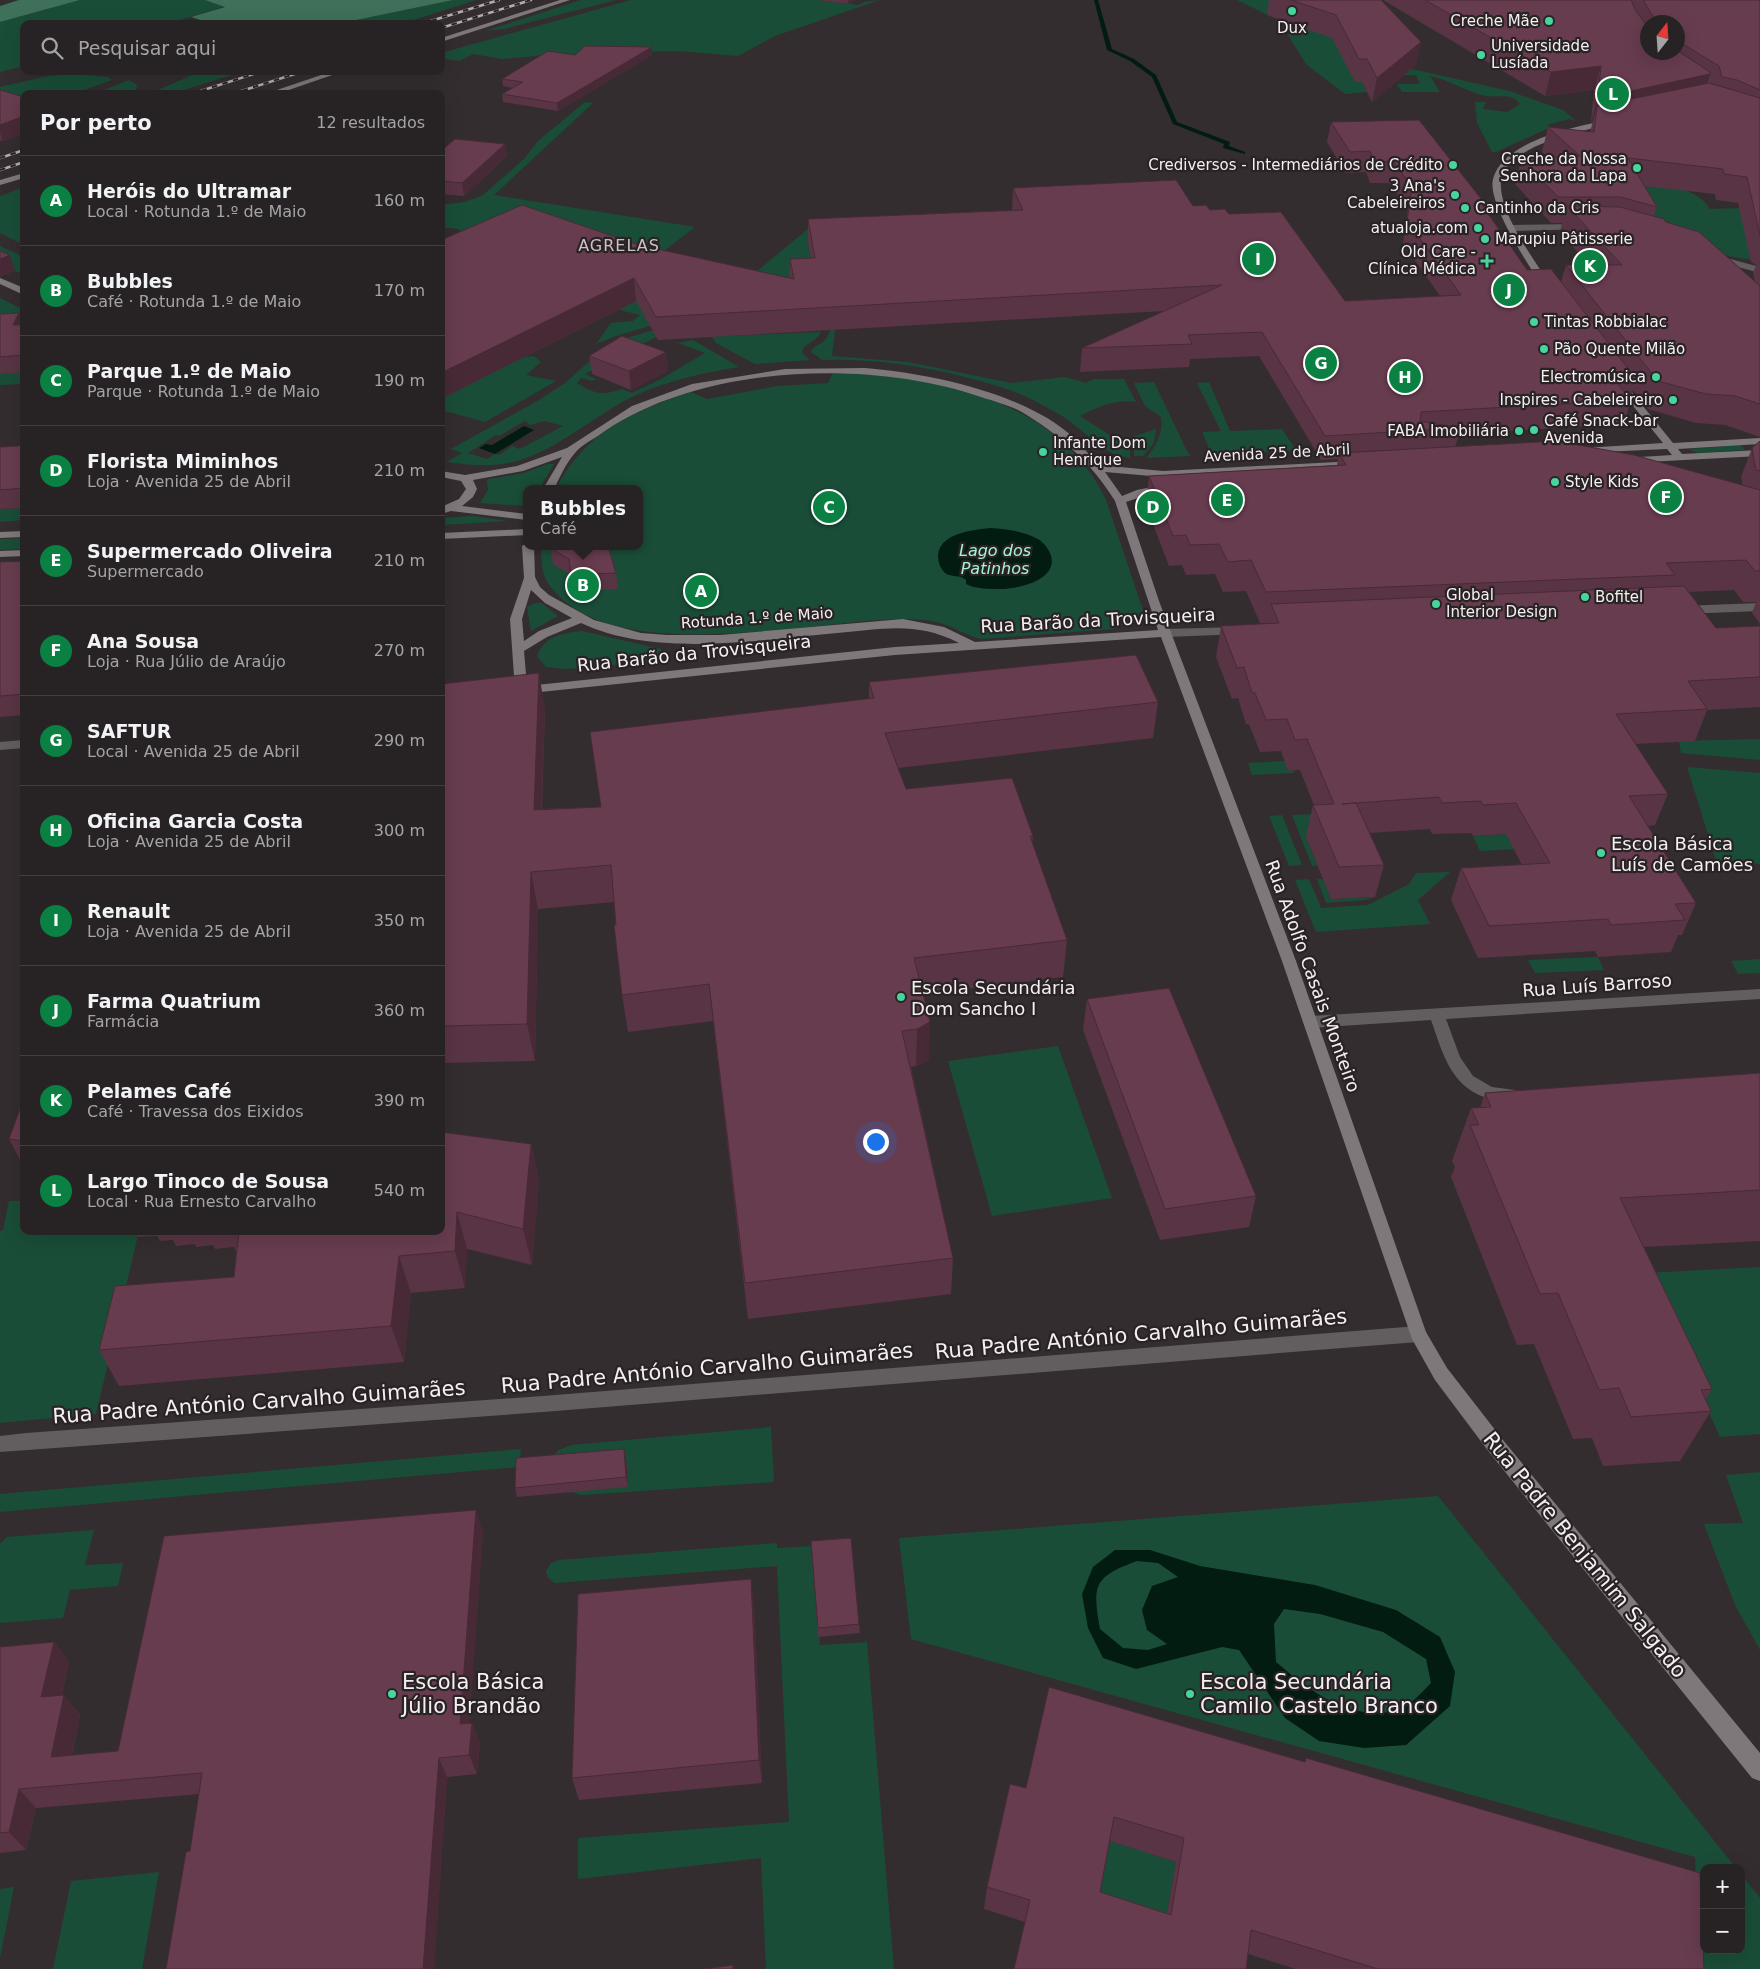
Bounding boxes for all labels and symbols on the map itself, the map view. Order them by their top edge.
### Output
marker: Dux [1286,5,1298,17]
place label: Creche Mãe [1450,12,1539,30]
marker: Creche Mãe [1543,15,1555,27]
north arrow [1640,15,1685,60]
place label: Dux [1277,19,1307,37]
place label: Universidade Lusíada [1491,37,1589,72]
marker: Universidade Lusíada [1475,49,1487,61]
pin: L [1597,75,1629,113]
place label: Creche da Nossa Senhora da Lapa [1500,150,1627,185]
place label: Crediversos - Intermediários de Crédito [1148,156,1443,174]
marker: Crediversos - Intermediários de Crédito [1447,159,1459,171]
marker: Creche da Nossa Senhora da Lapa [1631,162,1643,174]
place label: 3 Ana's Cabeleireiros [1347,177,1445,212]
marker: 3 Ana's Cabeleireiros [1449,189,1461,201]
place label: Cantinho da Cris [1475,199,1599,217]
marker: Cantinho da Cris [1459,202,1471,214]
place label: atualoja.com [1371,219,1468,237]
marker: atualoja.com [1472,222,1484,234]
place label: Marupiu Pâtisserie [1495,230,1633,248]
marker: Marupiu Pâtisserie [1479,233,1491,245]
district label: AGRELAS [578,236,660,255]
pin: I [1242,240,1274,278]
place label: Old Care - Clínica Médica [1368,243,1476,278]
pin: K [1574,247,1606,285]
marker: Old Care - Clínica Médica [1480,254,1494,268]
pin: J [1493,271,1525,309]
place label: Tintas Robbialac [1543,313,1667,331]
marker: Tintas Robbialac [1528,316,1540,328]
place label: Pão Quente Milão [1554,340,1685,358]
marker: Pão Quente Milão [1538,343,1550,355]
pin: G [1305,344,1337,382]
pin: H [1389,358,1421,396]
place label: Electromúsica [1540,368,1646,386]
marker: Electromúsica [1650,371,1662,383]
place label: Inspires - Cabeleireiro [1500,391,1663,409]
marker: Inspires - Cabeleireiro [1667,394,1679,406]
place label: Café Snack-bar Avenida [1544,412,1659,447]
place label: FABA Imobiliária [1387,422,1509,440]
marker: Café Snack-bar Avenida [1528,424,1540,436]
marker: FABA Imobiliária [1513,425,1525,437]
place label: Infante Dom Henrique [1053,434,1146,469]
street label: Avenida 25 de Abril [1203,440,1351,466]
marker: Infante Dom Henrique [1037,446,1049,458]
place label: Style Kids [1565,473,1639,491]
marker: Style Kids [1549,476,1561,488]
pin: F [1650,478,1682,516]
pin: E [1211,481,1243,519]
pin: C [813,488,845,526]
pin: D [1137,488,1169,526]
water label: Lago dos Patinhos [959,541,1031,578]
pin: B [567,566,599,604]
pin: A [685,572,717,610]
place label: Global Interior Design [1446,586,1557,621]
place label: Bofitel [1595,588,1643,606]
marker: Bofitel [1579,591,1591,603]
marker: Global Interior Design [1430,598,1442,610]
street label: Rua Barão da Trovisqueira [980,603,1216,637]
street label: Rotunda 1.º de Maio [680,604,834,632]
street label: Rua Barão da Trovisqueira [576,630,812,676]
place label: Escola Básica Luís de Camões [1611,833,1753,875]
marker: Escola Básica Luís de Camões [1595,847,1607,859]
street label: Rua Adolfo Casais Monteiro [1261,857,1365,1095]
street label: Rua Luís Barroso [1521,969,1673,1001]
place label: Escola Secundária Dom Sancho I [911,977,1076,1019]
marker: Escola Secundária Dom Sancho I [895,991,907,1003]
your location [863,1129,889,1155]
street label: Rua Padre António Carvalho Guimarães [934,1304,1348,1364]
street label: Rua Padre António Carvalho Guimarães [500,1338,914,1398]
street label: Rua Padre António Carvalho Guimarães [52,1376,466,1428]
street label: Rua Padre Benjamim Salgado [1478,1427,1692,1683]
place label: Escola Básica Júlio Brandão [400,1670,544,1718]
place label: Escola Secundária Camilo Castelo Branco [1200,1670,1438,1718]
marker: Escola Básica Júlio Brandão [386,1688,398,1700]
marker: Escola Secundária Camilo Castelo Branco [1184,1688,1196,1700]

